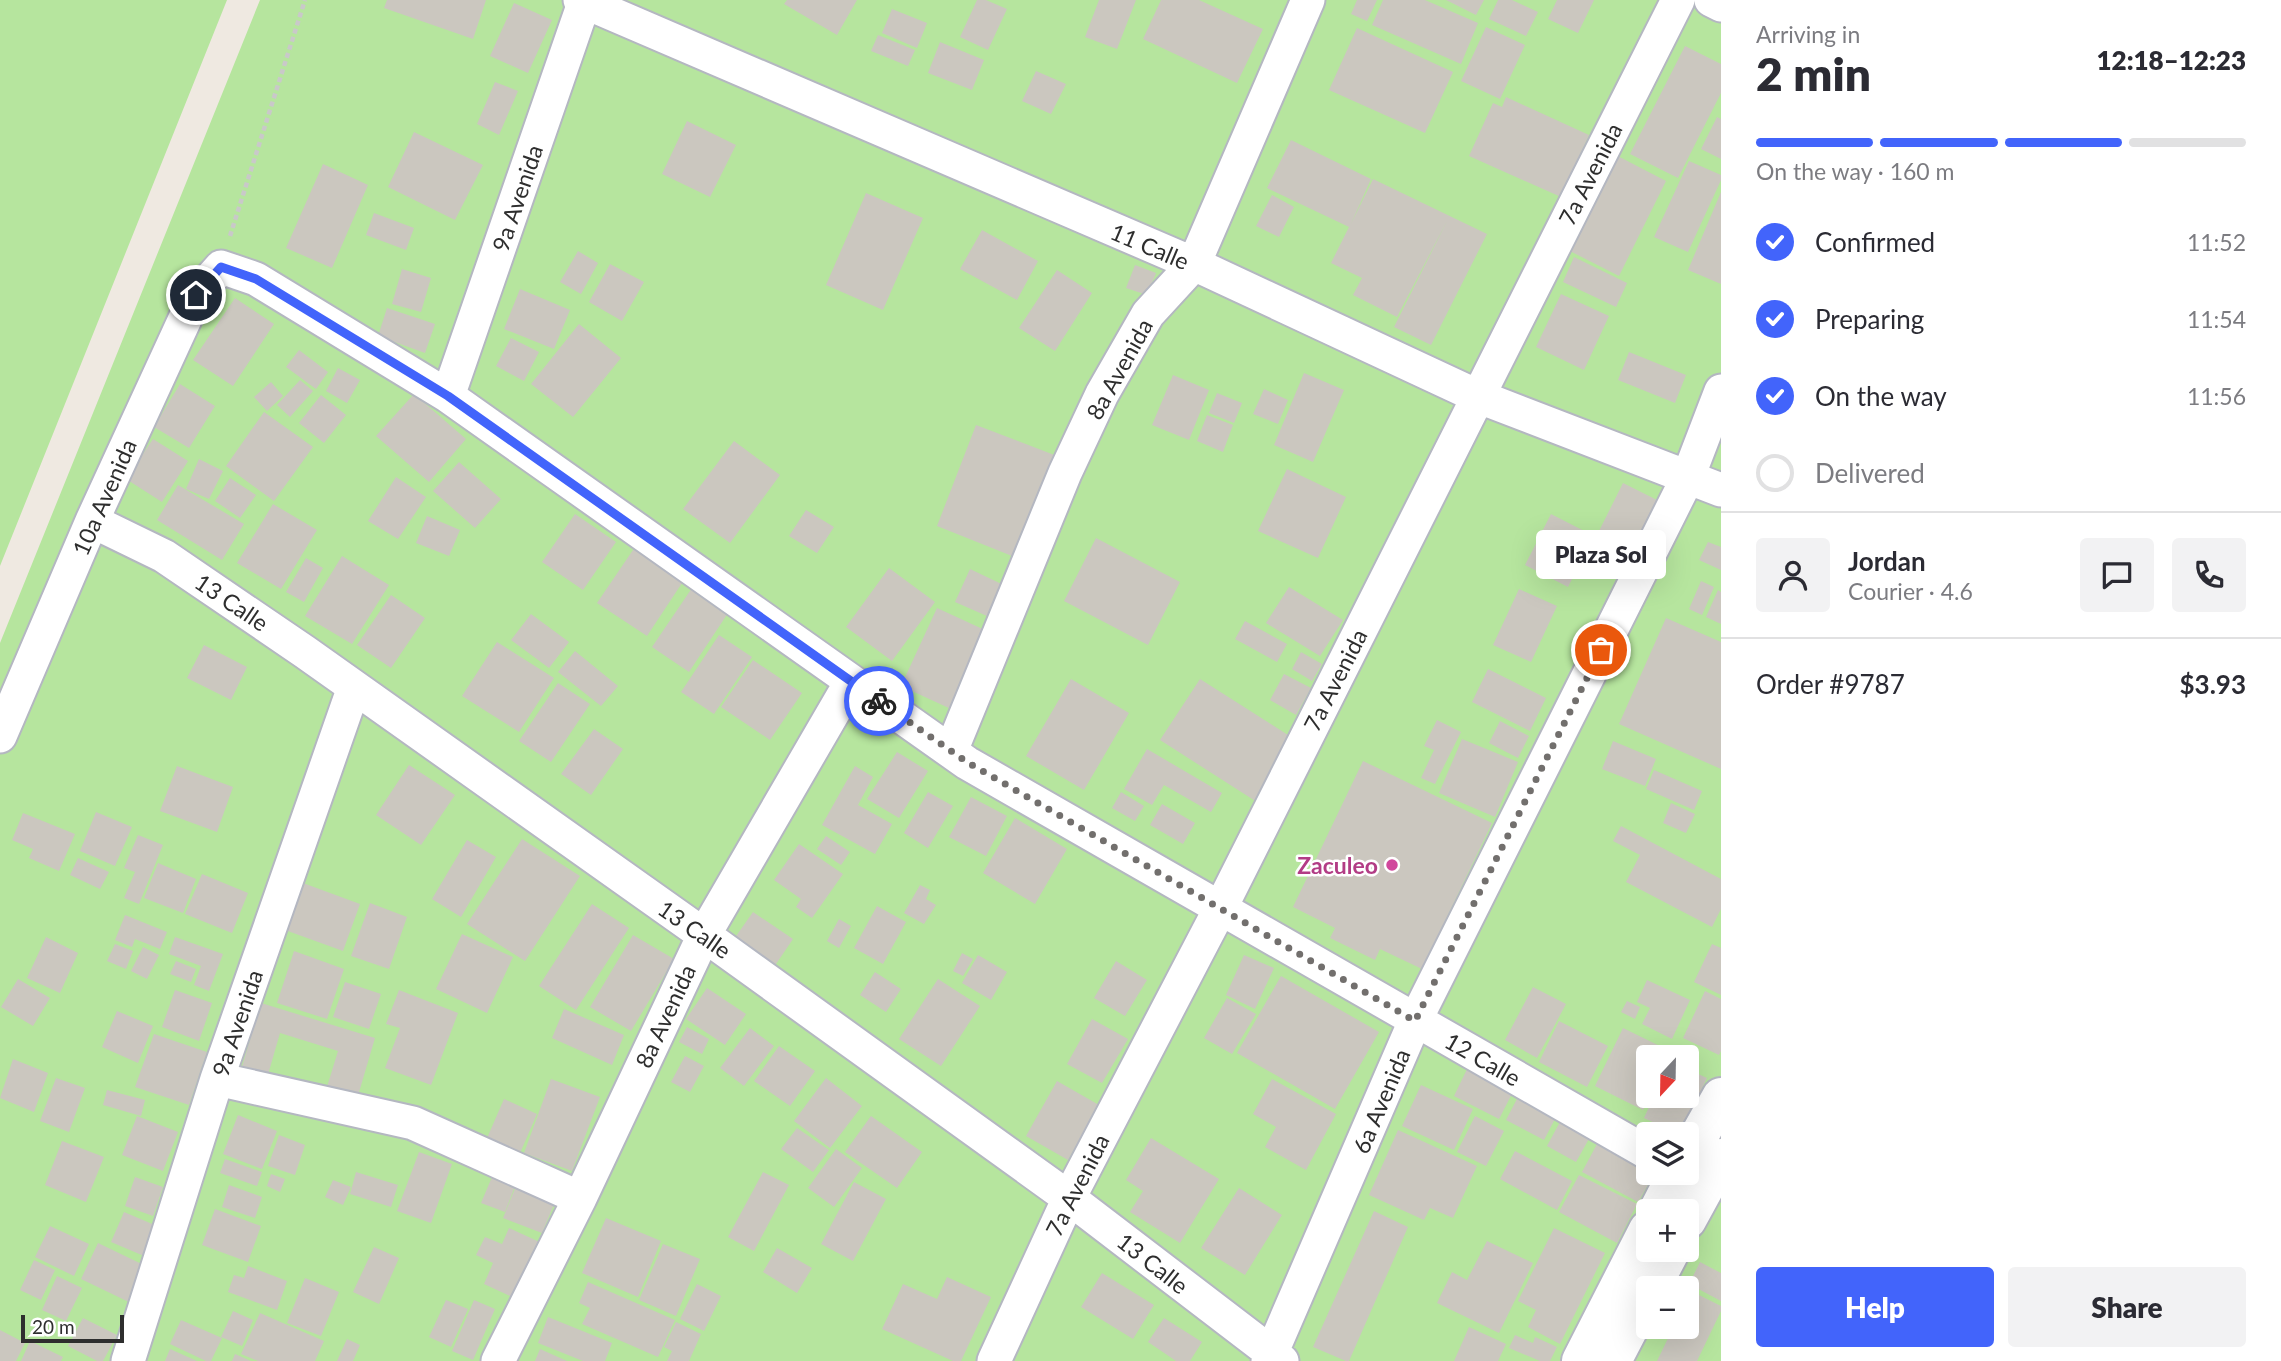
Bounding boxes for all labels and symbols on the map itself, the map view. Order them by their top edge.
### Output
street label: 7a Avenida [1552,118,1628,230]
street label: 9a Avenida [486,141,548,255]
street label: 11 Calle [1107,217,1193,275]
pin [166,265,226,325]
street label: 8a Avenida [1080,314,1158,424]
street label: 10a Avenida [66,435,142,559]
callout: Plaza Sol [1536,531,1666,580]
street label: 13 Calle [190,567,274,637]
pin [1571,620,1631,680]
street label: 7a Avenida [1297,624,1373,736]
courier [844,666,914,736]
place label: Zaculeo [1297,851,1378,879]
marker: Zaculeo [1384,857,1400,873]
street label: 13 Calle [653,894,737,964]
street label: 8a Avenida [629,960,701,1072]
street label: 9a Avenida [206,966,268,1080]
street label: 12 Calle [1440,1026,1526,1092]
street label: 6a Avenida [1346,1044,1416,1158]
north arrow [1636,1045,1699,1108]
street label: 7a Avenida [1039,1129,1115,1241]
street label: 13 Calle [1112,1227,1194,1299]
scale bar [21,1312,124,1344]

